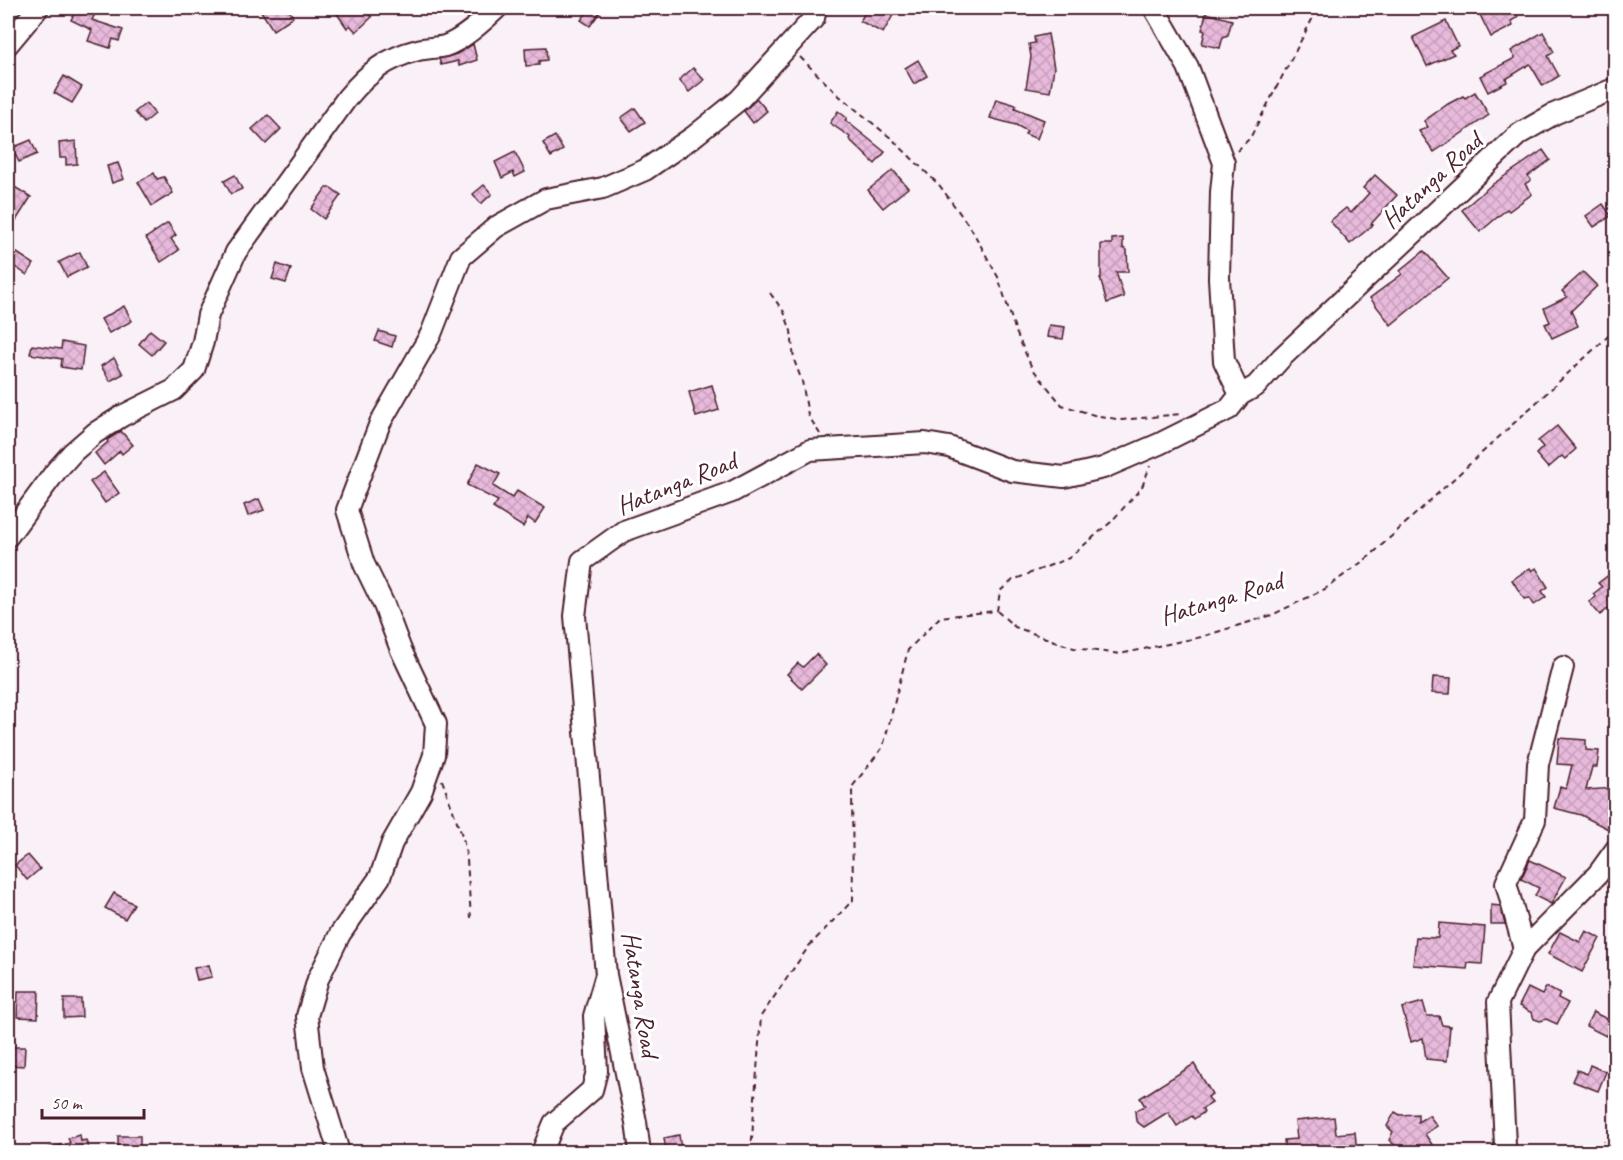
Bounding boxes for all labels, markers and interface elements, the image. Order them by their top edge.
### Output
street label: Hatanga Road [1374,123,1492,236]
street label: Hatanga Road [611,443,744,522]
street label: Hatanga Road [1156,563,1290,633]
street label: Hatanga Road [614,929,667,1063]
scale bar [42,1082,144,1120]
text: 50 m [51,1092,84,1114]

